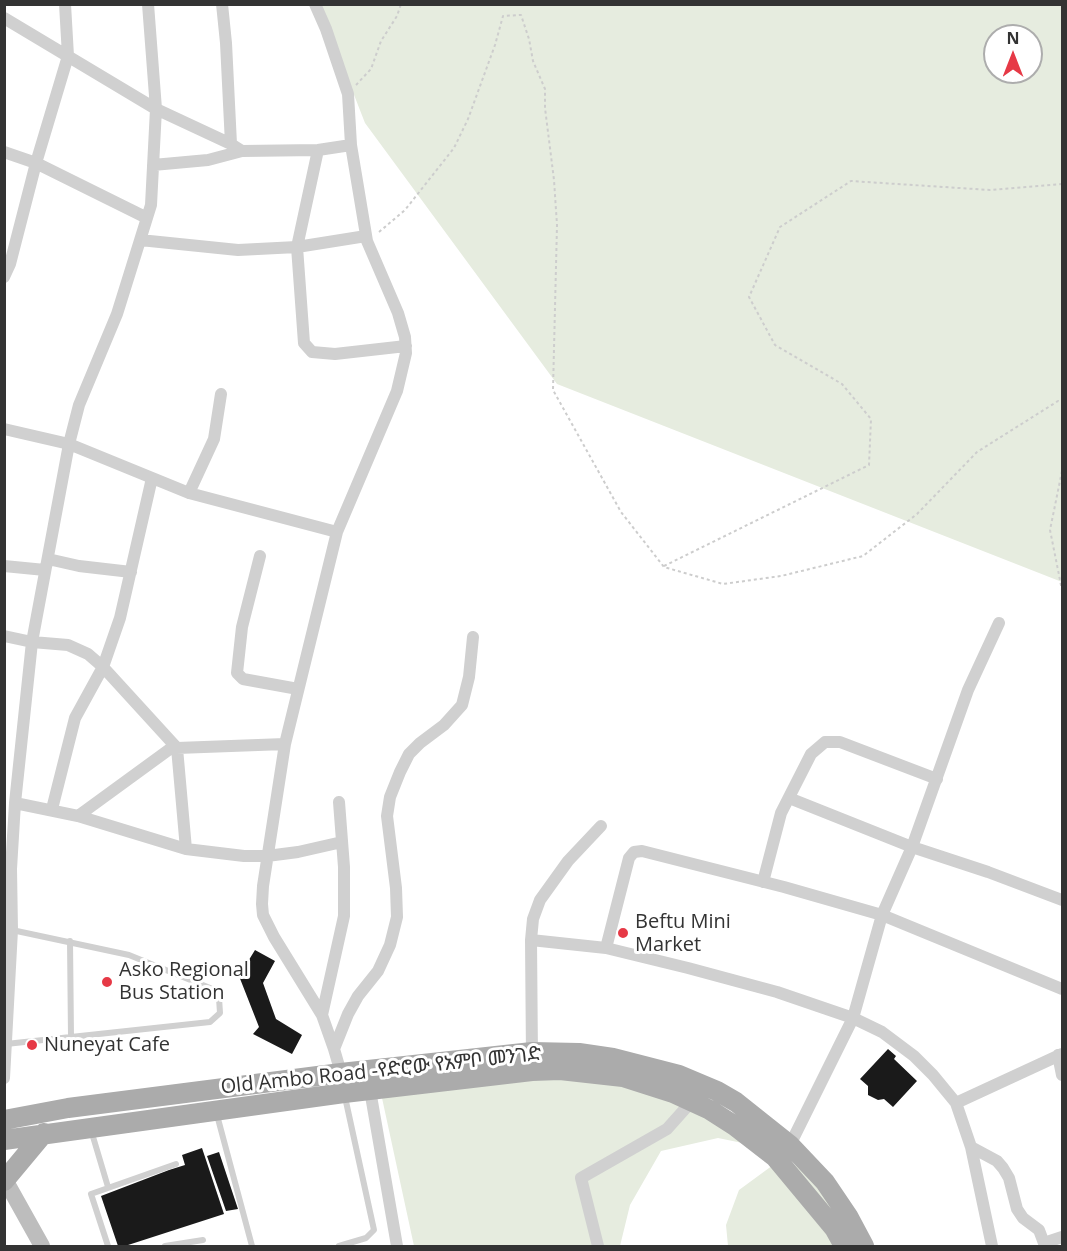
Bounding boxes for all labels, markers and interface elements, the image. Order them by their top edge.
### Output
north arrow [983,24,1043,84]
text: N [1006,27,1020,49]
place label: Beftu Mini Market [635,910,731,957]
marker: Beftu Mini Market [616,926,630,940]
place label: Asko Regional Bus Station [119,958,249,1005]
marker: Asko Regional Bus Station [100,975,114,989]
place label: Nuneyat Cafe [44,1033,170,1057]
marker: Nuneyat Cafe [25,1038,39,1052]
street label: Old Ambo Road -የድሮው የአምቦ መንገድ [220,1042,542,1100]

